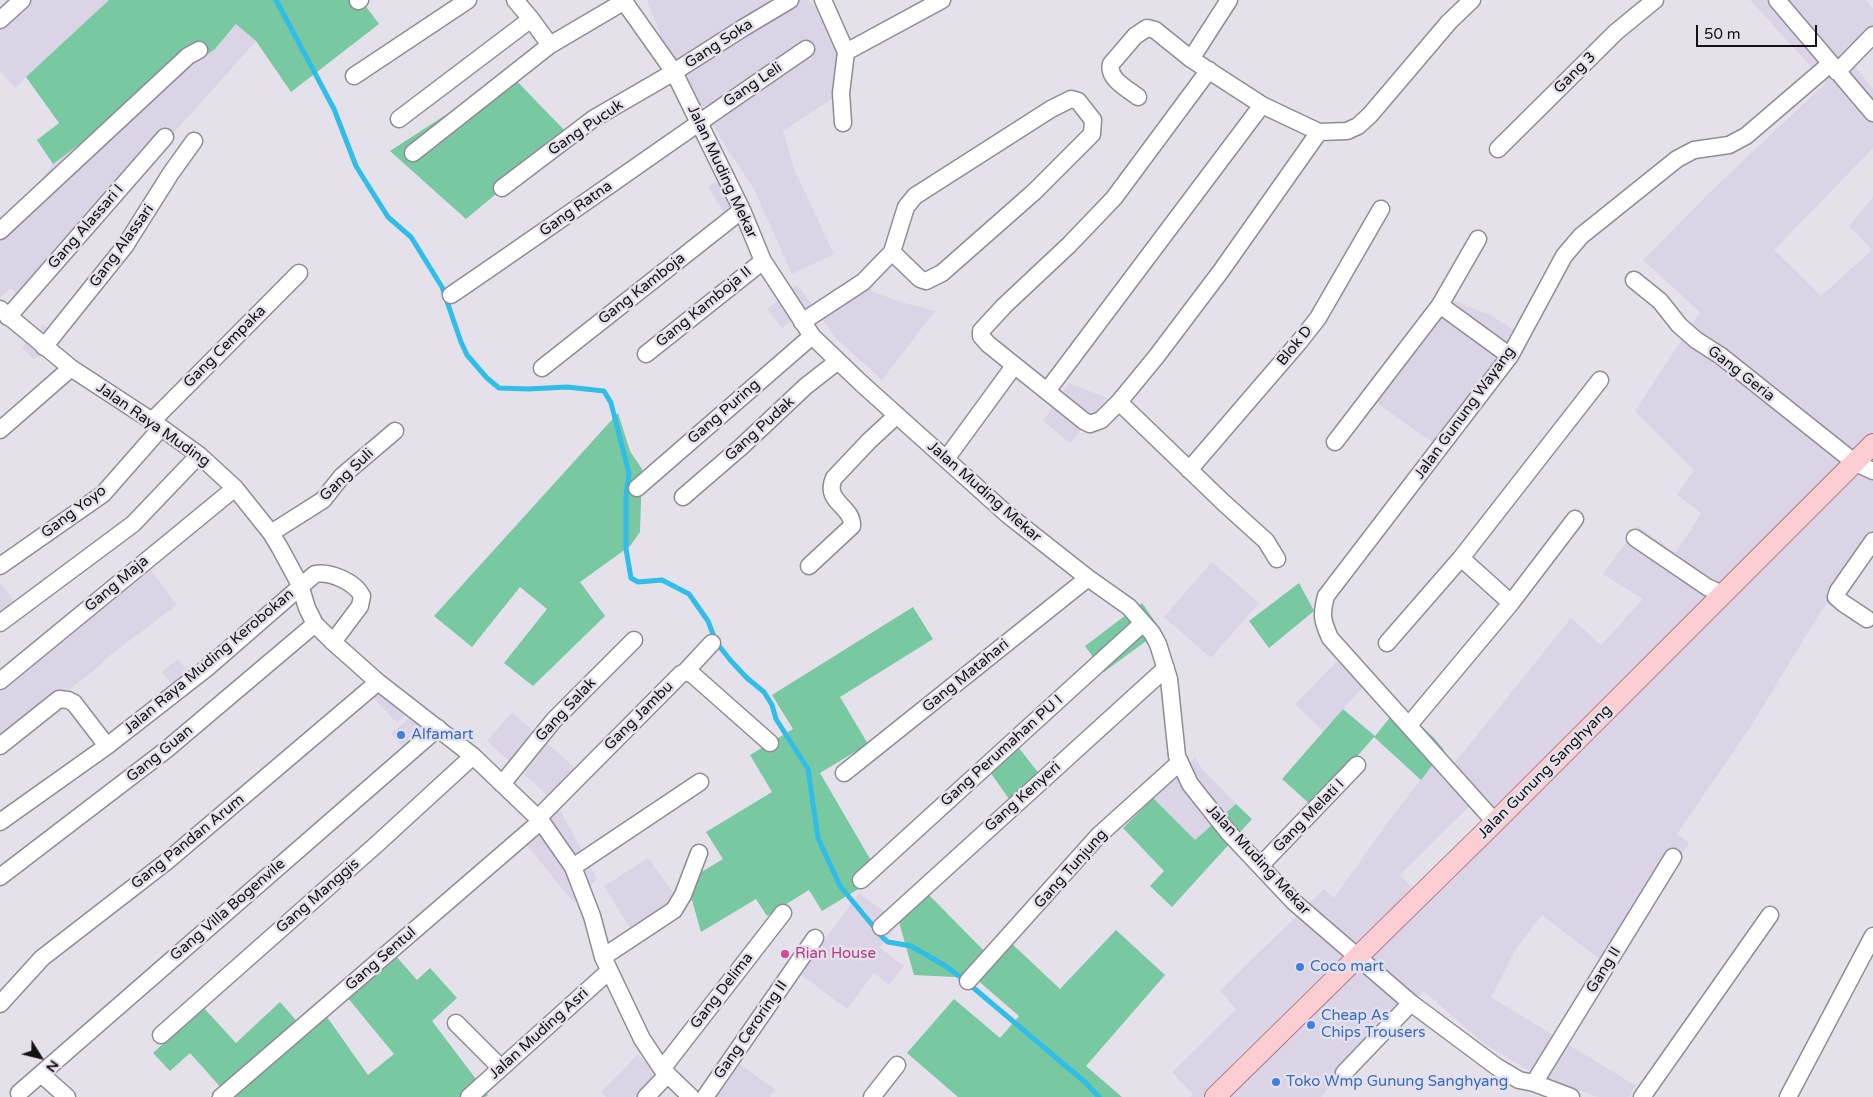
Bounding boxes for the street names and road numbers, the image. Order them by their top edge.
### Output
street label: Gang Soka [682,15,756,73]
street label: Gang 3 [1550,48,1600,98]
street label: Gang Leli [720,59,786,111]
street label: Gang Pucuk [545,96,627,160]
street label: Jalan Muding Mekar [683,103,761,241]
street label: Gang Ratna [536,177,616,241]
street label: Gang Alassari I [44,181,128,273]
street label: Gang Alassari [86,201,158,291]
street label: Gang Kamboja [595,249,689,329]
street label: Gang Kamboja II [653,263,755,351]
street label: Gang Cempaka [180,302,270,392]
street label: Blok D [1273,322,1317,370]
street label: Gang Geria [1704,342,1778,406]
street label: Jalan Gunung Wayang [1411,343,1519,483]
street label: Gang Puring [684,376,764,448]
street label: Jalan Raya Muding [92,379,214,471]
street label: Gang Pudak [721,393,799,465]
street label: Jalan Muding Mekar [923,438,1045,546]
street label: Gang Suli [316,445,378,505]
street label: Gang Yoyo [38,482,110,542]
street label: Gang Maja [82,552,152,616]
street label: Jalan Raya Muding Kerobokan [120,586,298,738]
street label: Gang Matahari [919,636,1013,716]
street label: Gang Salak [532,675,600,745]
street label: Gang Jambu [601,678,677,754]
street label: Gang Perumahan PU I [937,691,1067,811]
street label: Jalan Gunung Sanghyang [1474,701,1616,843]
street label: Gang Guan [123,722,197,786]
street label: Gang Kenyeri [981,758,1065,836]
street label: Gang Melati I [1270,776,1348,856]
street label: Gang Pandan Arum [128,791,248,893]
street label: Jalan Muding Mekar [1202,801,1314,919]
street label: Gang Tunjung [1031,826,1111,912]
street label: Gang Villa Bogenvile [167,855,289,965]
street label: Gang Manggis [273,855,363,937]
street label: Gang Sentul [342,923,420,995]
street label: Gang II [1583,944,1625,996]
street label: Gang Delima [687,949,757,1033]
street label: Gang Ceroring II [710,977,792,1083]
street label: Jalan Muding Asri [486,985,592,1083]

